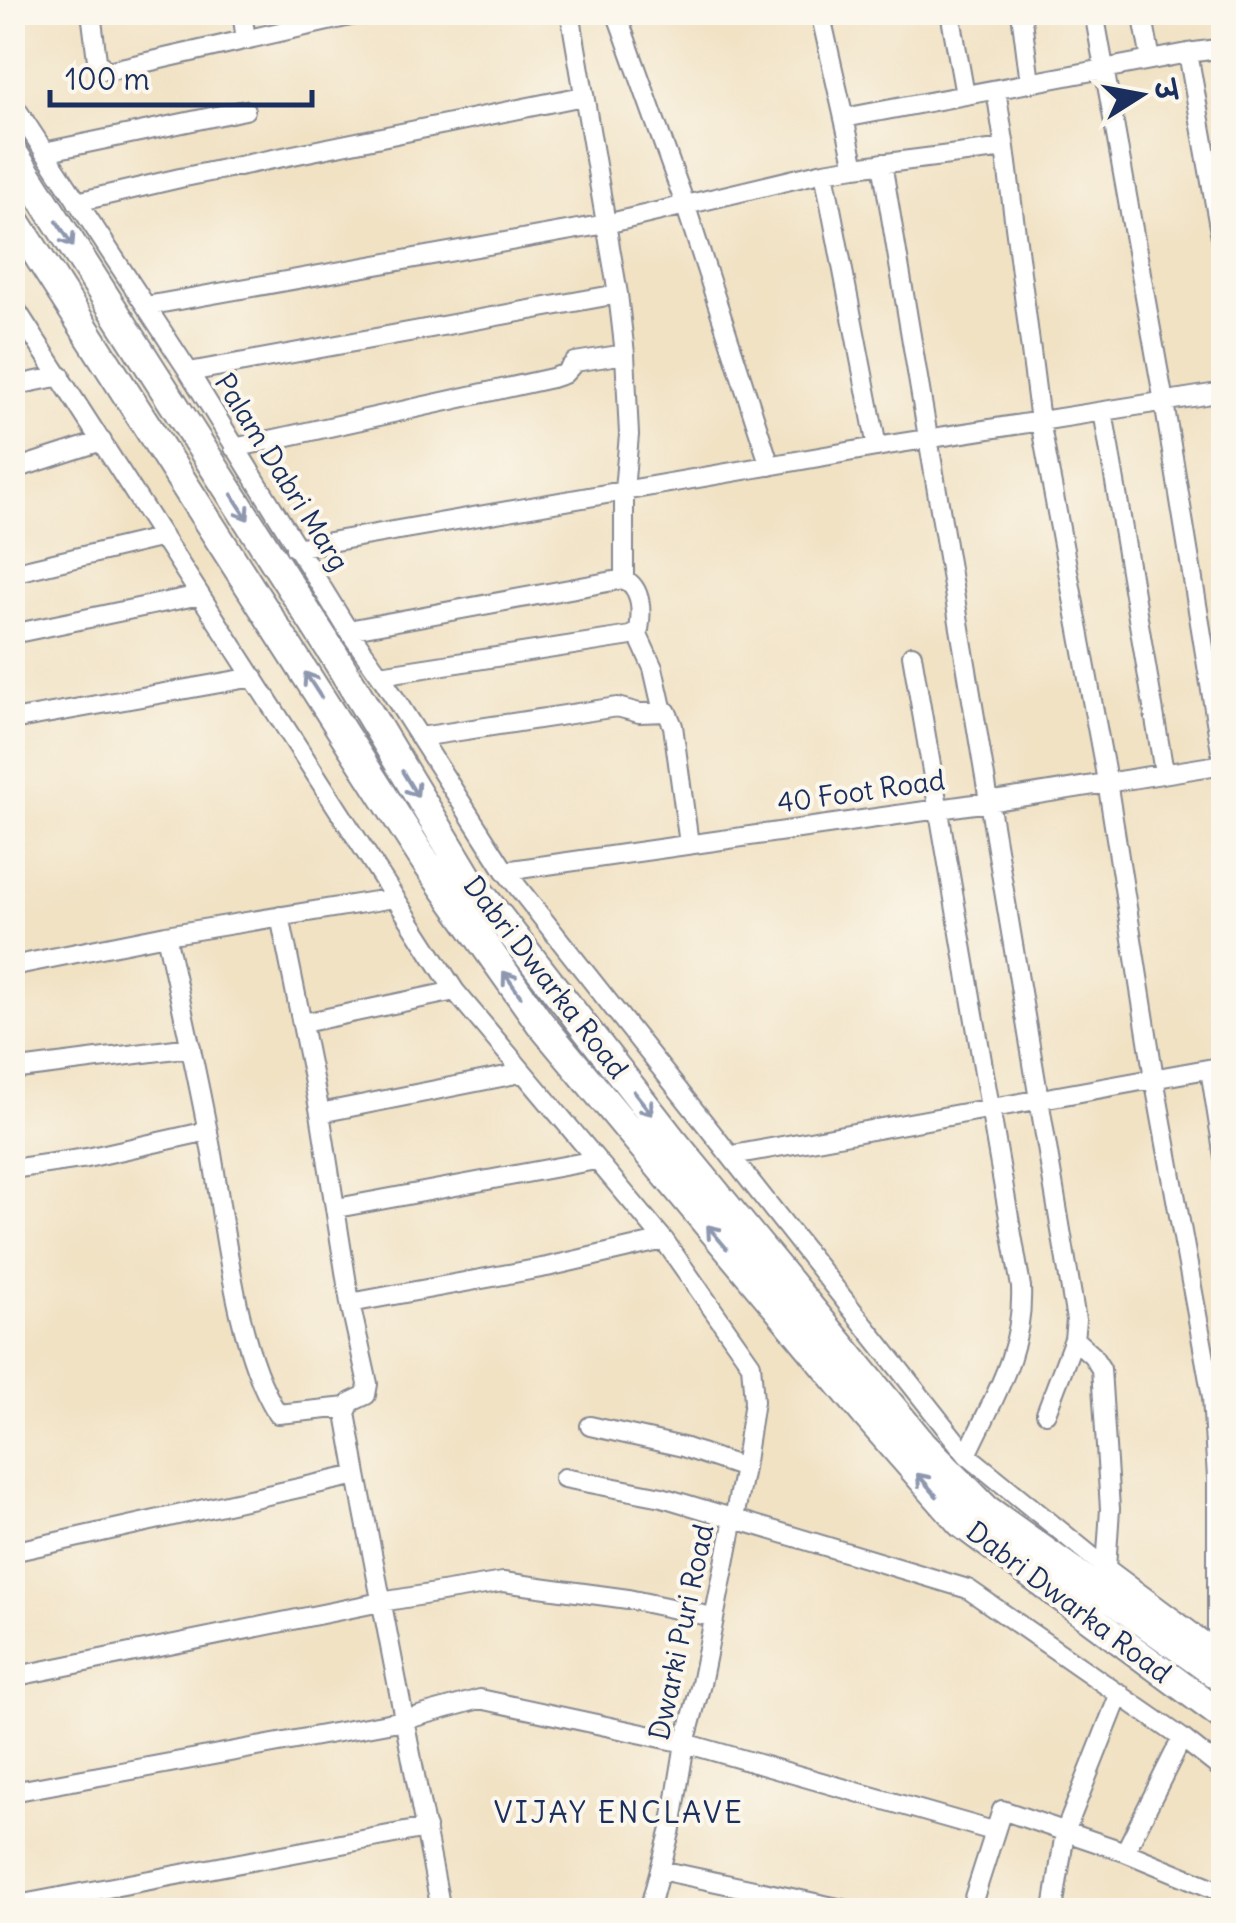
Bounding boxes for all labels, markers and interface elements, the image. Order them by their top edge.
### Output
scale bar [50,45,312,107]
north arrow [1091,45,1191,145]
text: 100 m [65,60,150,98]
text: उ [1146,75,1185,105]
one-way arrow [55,219,75,247]
street label: Palam Dabri Marg [207,366,357,578]
one-way arrow [229,493,250,521]
one-way arrow [302,671,323,700]
street label: 40 Foot Road [775,761,947,821]
one-way arrow [400,769,420,798]
street label: Dabri Dwarka Road [456,868,636,1086]
one-way arrow [502,971,523,999]
one-way arrow [632,1089,653,1116]
one-way arrow [706,1224,728,1250]
one-way arrow [917,1472,939,1498]
street label: Dabri Dwarka Road [959,1513,1179,1691]
street label: Dwarki Puri Road [641,1521,721,1743]
district label: VIJAY ENCLAVE [494,1793,744,1831]

